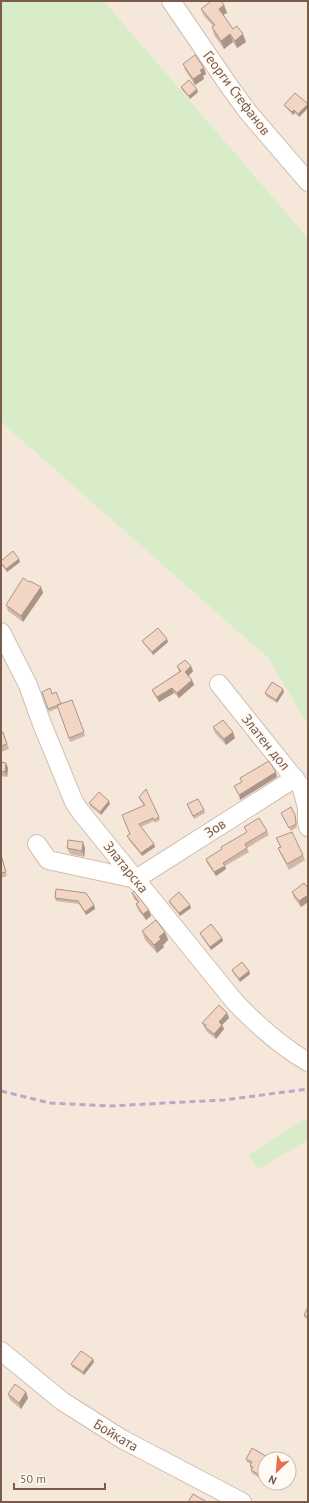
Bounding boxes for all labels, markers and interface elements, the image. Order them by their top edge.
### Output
street label: Георги Стефанов [199,47,275,139]
street label: Златен дол [238,710,294,774]
street label: Зов [201,814,229,842]
street label: Златарска [100,837,152,897]
street label: Бойката [90,1415,142,1455]
north arrow [257,1451,297,1491]
scale bar [14,1465,105,1491]
text: 50 m [20,1471,46,1486]
text: N [266,1472,279,1488]

